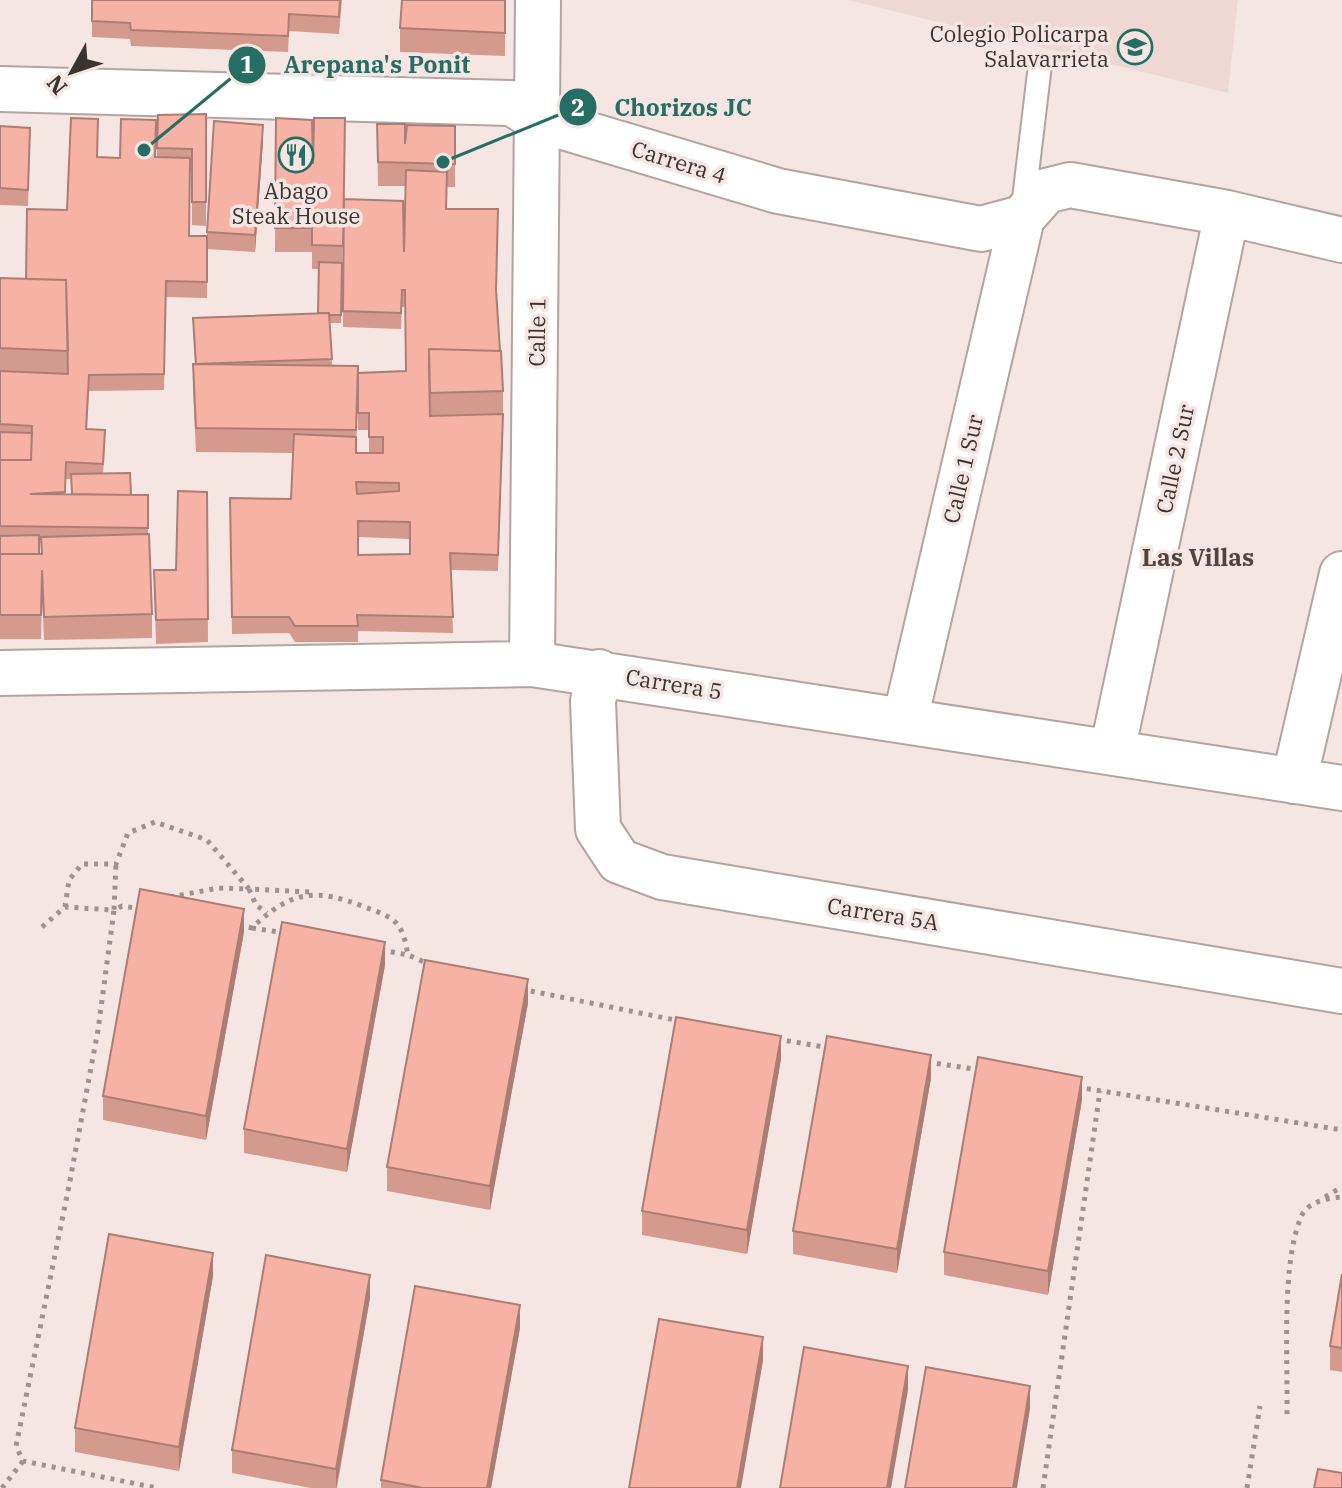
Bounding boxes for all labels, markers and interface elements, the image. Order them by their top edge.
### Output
place label: Colegio Policarpa Salavarrieta [930,19,1109,73]
school or university icon: Colegio Policarpa Salavarrieta [1116,28,1154,66]
north arrow [32,32,112,112]
callout: Arepana's Ponit [227,41,486,89]
text: 1 [240,48,254,80]
text: Arepana's Ponit [284,48,470,80]
text: N [40,69,73,101]
callout: Chorizos JC [558,83,767,131]
text: 2 [571,91,585,123]
text: Chorizos JC [614,91,752,123]
street label: Carrera 4 [628,133,730,190]
restaurant icon: Abago Steak House [277,136,315,174]
place label: Abago Steak House [232,176,360,230]
street label: Calle 1 [521,297,552,367]
street label: Calle 2 Sur [1149,401,1200,516]
street label: Calle 1 Sur [936,411,989,526]
district label: Las Villas [1142,541,1254,573]
street label: Carrera 5 [624,662,724,705]
street label: Carrera 5A [825,890,941,937]

